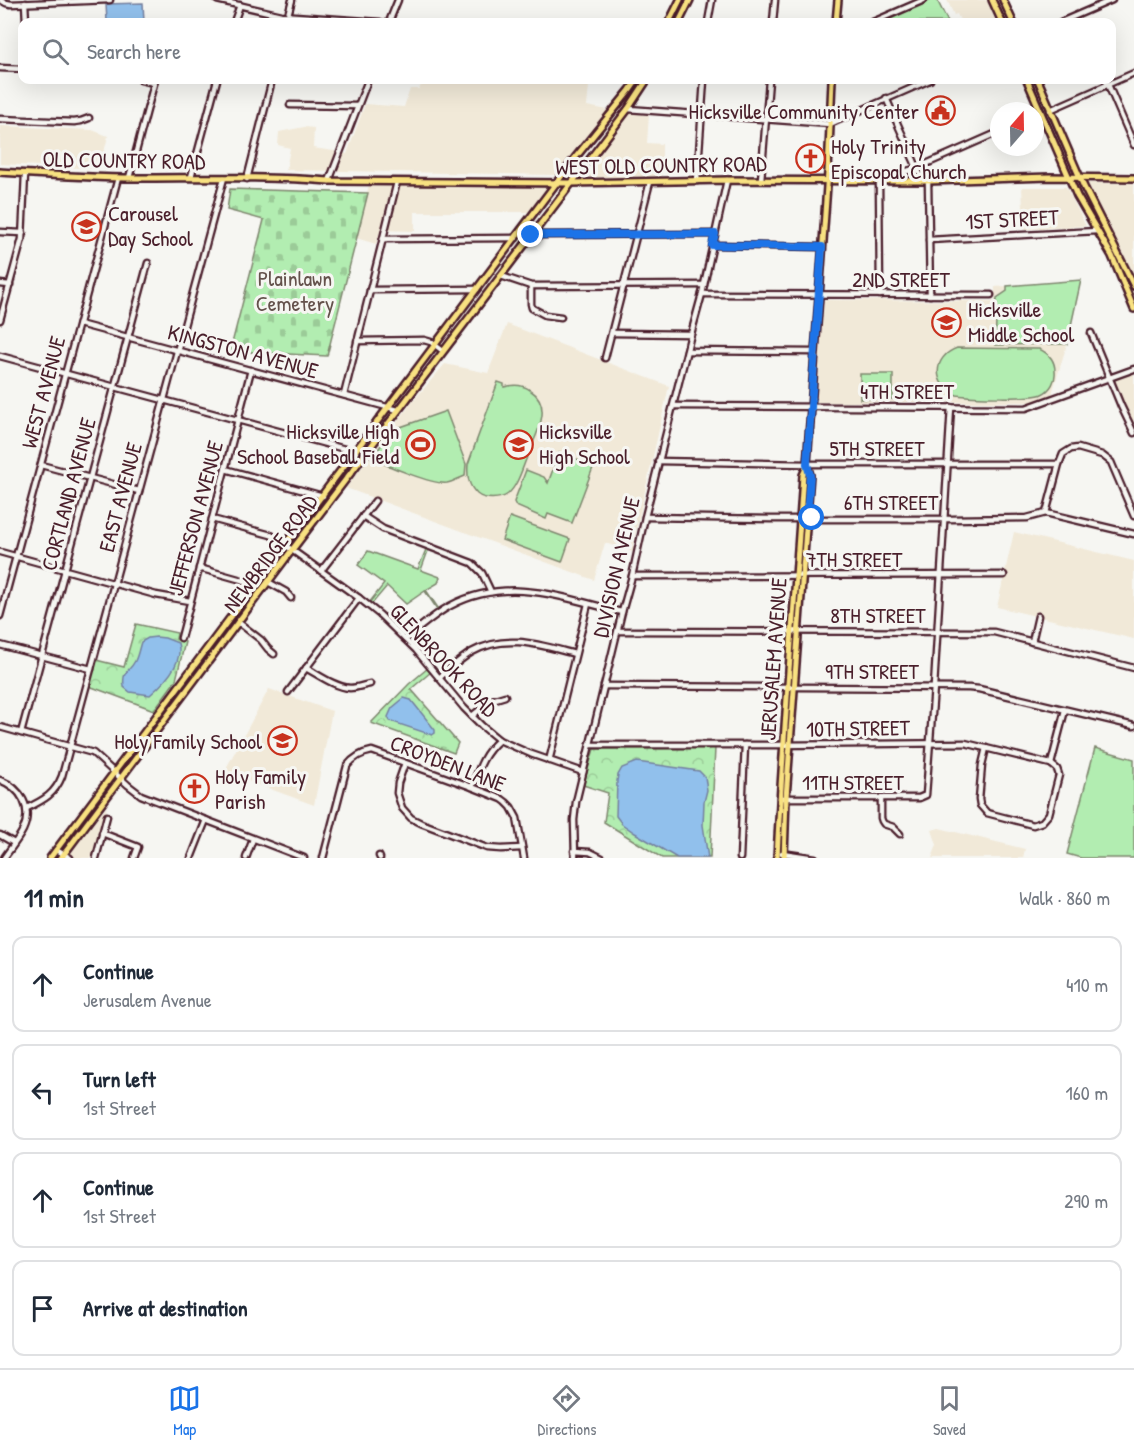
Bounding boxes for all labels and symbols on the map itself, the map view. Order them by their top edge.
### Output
public building icon: Hicksville Community Center [924,95,956,127]
place label: Hicksville Community Center [689,96,920,126]
north arrow [990,102,1044,156]
place label: Holy Trinity Episcopal Church [831,131,966,186]
church icon: Holy Trinity Episcopal Church [794,143,826,175]
street label: OLD COUNTRY ROAD [43,144,206,176]
street label: WEST OLD COUNTRY ROAD [555,148,767,182]
place label: Carousel Day School [108,198,193,253]
street label: 1ST STREET [964,202,1060,236]
school or university icon: Carousel Day School [71,210,103,242]
route end [517,221,543,247]
park label: Plainlawn Cemetery [256,263,334,318]
street label: 2ND STREET [852,264,951,294]
place label: Hicksville Middle School [968,294,1074,349]
school or university icon: Hicksville Middle School [931,306,963,338]
street label: KINGSTON AVENUE [164,316,322,386]
street label: WEST AVENUE [14,332,72,451]
street label: 4TH STREET [860,376,955,406]
street label: CORTLAND AVENUE [33,414,103,574]
place label: Hicksville High School Baseball Field [237,416,399,471]
place label: Hicksville High School [539,416,630,471]
sports icon: Hicksville High School Baseball Field [404,428,436,460]
school or university icon: Hicksville High School [502,428,534,460]
street label: 5TH STREET [829,433,925,463]
street label: JEFFERSON AVENUE [160,437,230,599]
street label: EAST AVENUE [91,439,149,555]
street label: NEWBRIDGE ROAD [216,487,325,618]
street label: 6TH STREET [844,487,939,517]
street label: DIVISION AVENUE [585,493,647,640]
route start [798,504,824,530]
street label: 7TH STREET [806,544,903,574]
street label: JERUSALEM AVENUE [752,576,794,741]
street label: GLENBROOK ROAD [383,596,505,724]
street label: 8TH STREET [830,600,926,630]
street label: 9TH STREET [825,656,920,686]
street label: 10TH STREET [806,712,911,744]
school or university icon: Holy Family School [267,725,299,757]
place label: Holy Family School [114,726,262,756]
street label: CROYDEN LANE [386,727,510,799]
place label: Holy Family Parish [215,761,306,816]
street label: 11TH STREET [802,767,905,797]
church icon: Holy Family Parish [178,773,210,805]

